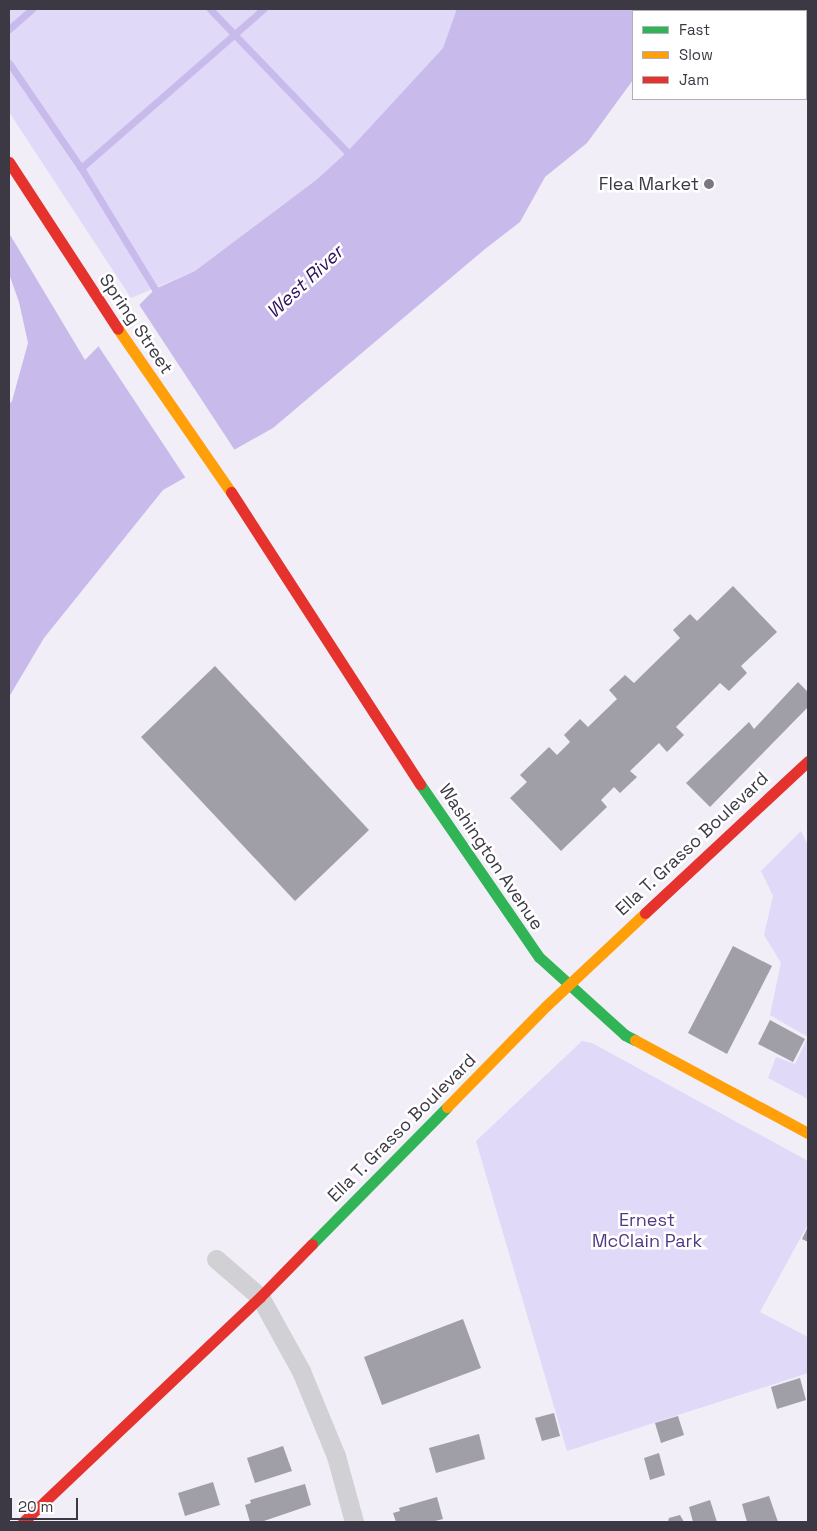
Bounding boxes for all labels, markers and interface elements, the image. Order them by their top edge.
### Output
legend [632,10,807,100]
text: Fast [679,20,710,39]
text: Slow [679,45,713,64]
text: Jam [679,70,709,89]
place label: Flea Market [599,173,699,195]
marker: Flea Market [703,178,715,190]
water label: West River [262,241,348,323]
street label: Spring Street [95,270,177,378]
street label: Ella T. Grasso Boulevard [611,767,773,921]
street label: Washington Avenue [434,780,548,934]
street label: Ella T. Grasso Boulevard [323,1049,481,1207]
park label: Ernest McClain Park [592,1210,702,1252]
scale bar [12,1488,80,1520]
text: 20 m [18,1497,53,1516]

